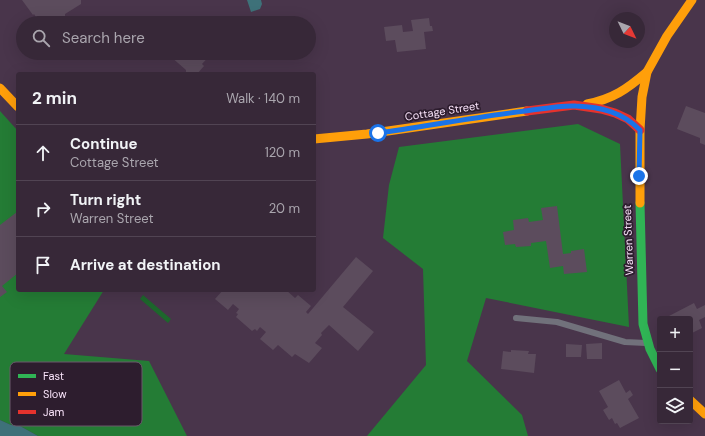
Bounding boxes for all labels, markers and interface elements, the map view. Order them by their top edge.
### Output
north arrow [609,12,645,48]
search box [16,16,316,60]
icon: search [30,27,52,49]
text: Search here [62,28,145,48]
text: 2 min [32,87,77,109]
text: Walk · 140 m [226,90,300,107]
street label: Cottage Street [404,98,480,124]
route start [369,124,387,142]
text: Continue [70,134,138,154]
icon: ahead [32,142,54,164]
text: 120 m [265,144,300,161]
text: Cottage Street [70,154,159,171]
route end [630,167,648,185]
text: Turn right [70,190,141,210]
icon: right [32,198,54,220]
text: 20 m [269,200,300,217]
street label: Warren Street [620,204,636,276]
text: Warren Street [70,210,154,227]
icon: arrive [32,254,54,276]
text: Arrive at destination [70,255,221,275]
map controls [657,316,693,424]
button: + [657,316,693,352]
button: − [657,352,693,388]
legend [10,362,142,426]
text: Fast [43,369,64,383]
text: Slow [43,387,67,401]
button: layers [657,388,693,424]
text: Jam [43,405,64,419]

